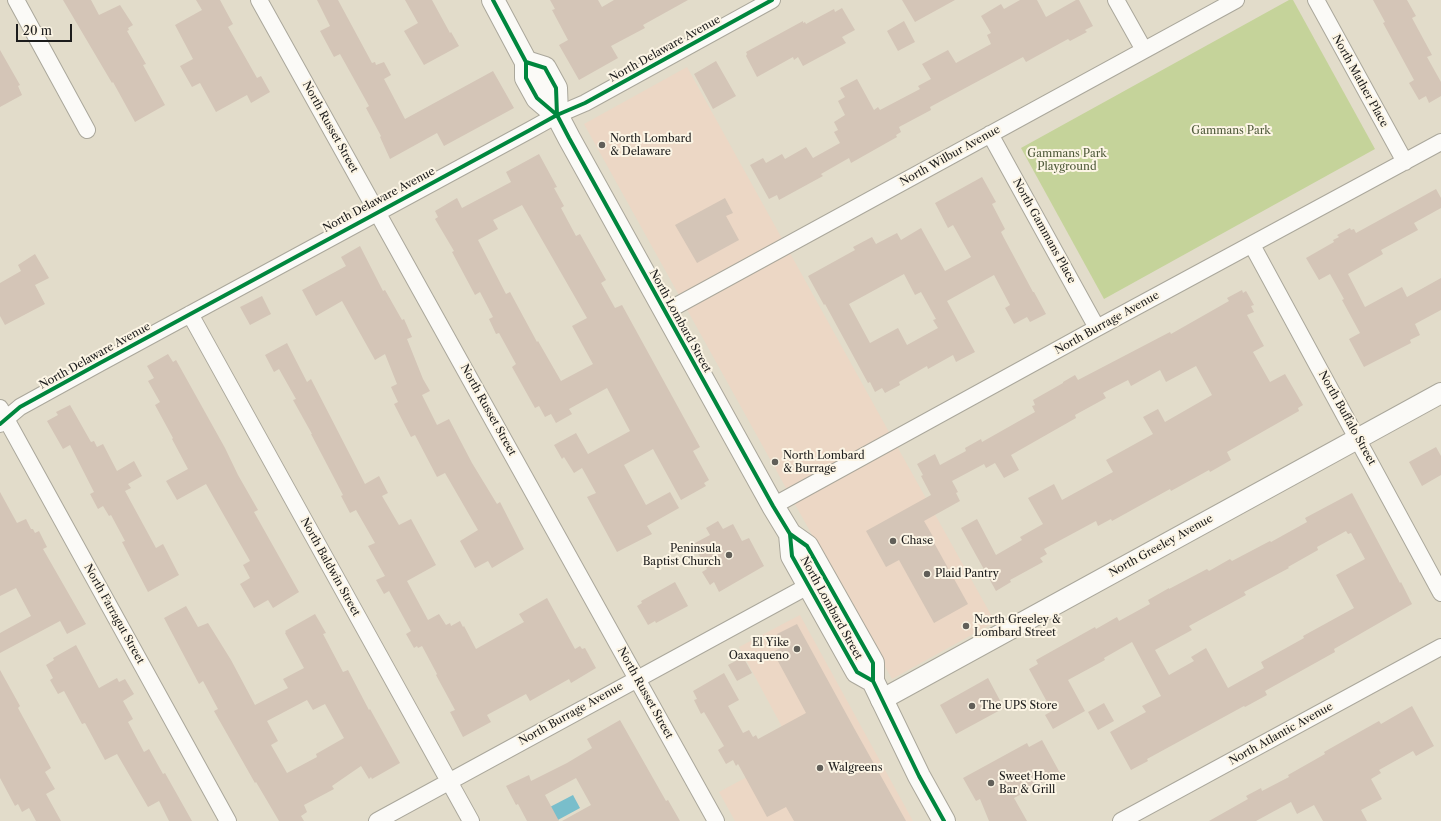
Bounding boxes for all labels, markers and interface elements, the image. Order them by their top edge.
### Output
street label: North Delaware Avenue [607,13,723,85]
scale bar [18,16,74,42]
text: 20 m [23,23,52,38]
street label: North Mather Place [1329,33,1391,129]
street label: North Russet Street [299,79,361,175]
street label: North Wilbur Avenue [898,123,1002,189]
park label: Gammans Park [1191,124,1271,138]
place label: North Lombard & Delaware [610,132,692,158]
marker: North Lombard & Delaware [597,140,607,150]
park label: Gammans Park Playground [1027,147,1107,173]
street label: North Delaware Avenue [321,165,437,235]
street label: North Gammans Place [1010,176,1078,286]
street label: North Lombard Street [646,267,714,375]
street label: North Burrage Avenue [1053,289,1161,357]
street label: North Delaware Avenue [37,320,153,392]
street label: North Russet Street [457,362,519,458]
street label: North Buffalo Street [1316,369,1378,467]
place label: North Lombard & Burrage [783,449,865,475]
marker: North Lombard & Burrage [770,457,780,467]
street label: North Greeley Avenue [1107,512,1215,580]
street label: North Baldwin Street [297,515,363,619]
place label: Chase [901,534,933,548]
marker: Chase [888,536,898,546]
place label: Peninsula Baptist Church [643,542,721,568]
marker: Peninsula Baptist Church [724,550,734,560]
street label: North Lombard Street [797,554,865,662]
street label: North Farragut Street [81,562,147,666]
place label: Plaid Pantry [935,567,999,581]
marker: Plaid Pantry [922,569,932,579]
place label: North Greeley & Lombard Street [974,613,1061,639]
marker: North Greeley & Lombard Street [961,621,971,631]
place label: El Yike Oaxaqueno [729,636,789,662]
marker: El Yike Oaxaqueno [792,644,802,654]
street label: North Russet Street [614,645,676,741]
street label: North Burrage Avenue [517,680,625,748]
place label: The UPS Store [980,699,1057,713]
street label: North Atlantic Avenue [1227,700,1335,768]
marker: The UPS Store [967,701,977,711]
place label: Walgreens [828,761,882,775]
marker: Walgreens [815,763,825,773]
place label: Sweet Home Bar & Grill [999,770,1066,796]
marker: Sweet Home Bar & Grill [986,778,996,788]

